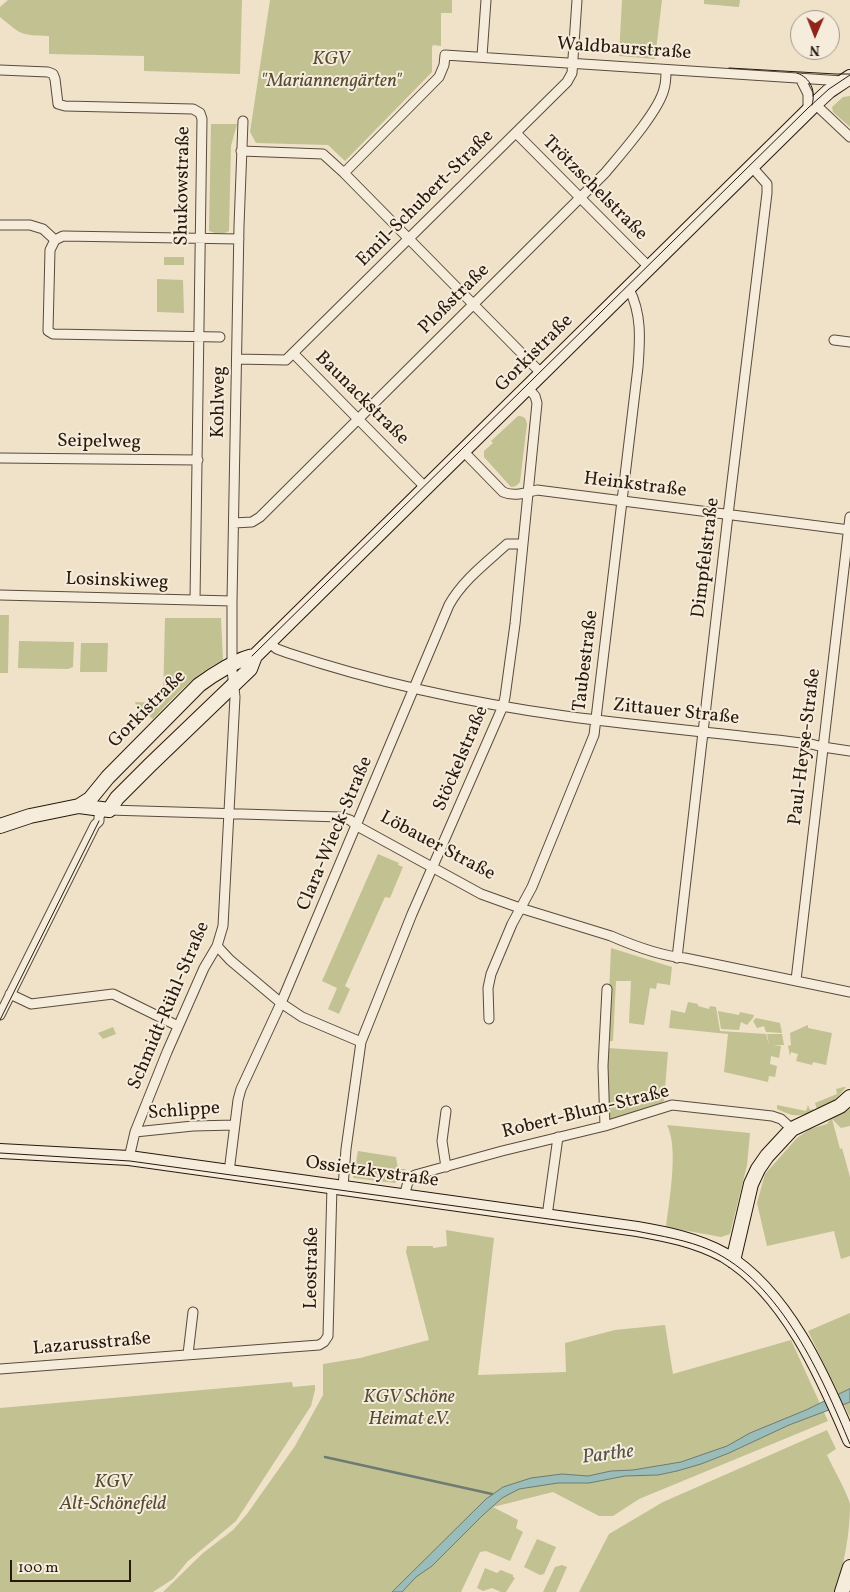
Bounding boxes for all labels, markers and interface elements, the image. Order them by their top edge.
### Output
north arrow [790,10,840,60]
street label: Waldbaurstraße [556,34,692,66]
text: N [810,40,820,59]
park label: KGV "Mariannengärten" [260,50,402,94]
street label: Shukowstraße [172,126,196,246]
street label: Emil-Schubert-Straße [353,126,499,272]
street label: Trötzschelstraße [537,132,651,246]
street label: Ploßstraße [415,260,495,340]
street label: Gorkistraße [491,310,579,398]
street label: Baunackstraße [309,347,413,451]
street label: Kohlweg [208,366,232,438]
street label: Seipelweg [57,431,141,455]
street label: Heinkstraße [582,468,688,504]
street label: Dimpfelstraße [688,497,726,619]
street label: Losinskiweg [65,569,169,595]
street label: Taubestraße [569,609,605,713]
street label: Gorkistraße [104,666,192,754]
street label: Paul-Heyse-Straße [785,667,827,827]
street label: Zittauer Straße [612,695,740,731]
street label: Stöckelstraße [430,703,494,815]
street label: Clara-Wieck-Straße [293,753,379,915]
street label: Löbauer Straße [376,807,498,887]
street label: Schmidt-Rühl-Straße [124,919,216,1093]
street label: Robert-Blum-Straße [500,1081,672,1145]
street label: Schlippe [147,1098,221,1126]
street label: Ossietzkystraße [304,1152,440,1194]
street label: Leostraße [301,1227,325,1309]
street label: Lazarusstraße [32,1328,152,1362]
park label: KGV Schöne Heimat e.V. [363,1388,455,1432]
water label: Parthe [581,1441,635,1471]
park label: KGV Alt-Schönefeld [60,1473,166,1517]
scale bar [12,1550,134,1582]
text: 100 m [18,1558,58,1579]

